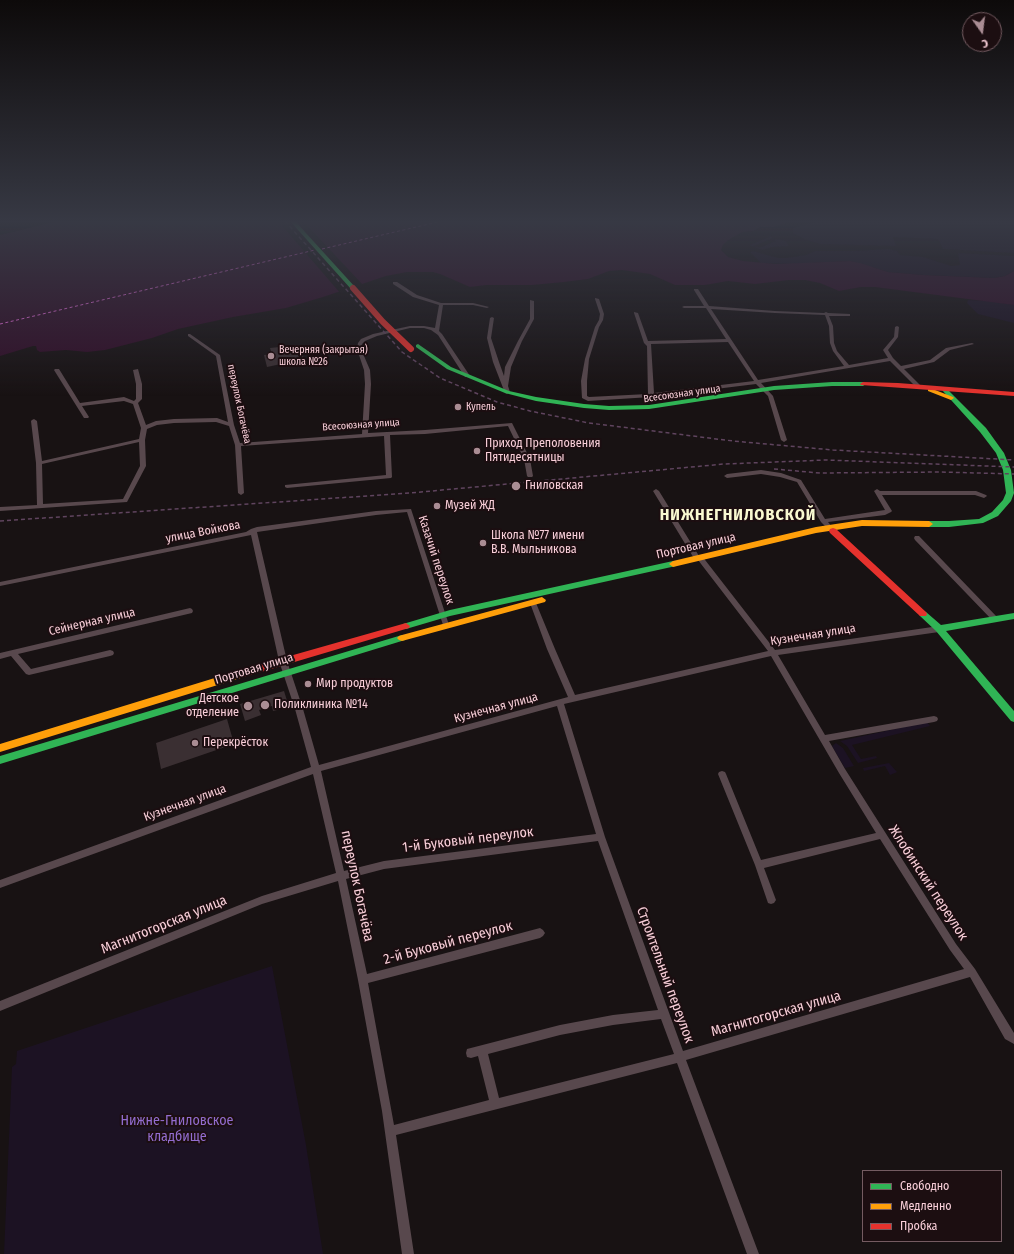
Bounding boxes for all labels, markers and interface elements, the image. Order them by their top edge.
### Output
north arrow [962,12,1002,52]
text: С [980,36,989,50]
place label: Вечерняя (закрытая) школа №26 [279,344,368,368]
marker: Вечерняя (закрытая) школа №26 [266,351,276,361]
street label: переулок Богачёва [225,363,253,445]
street label: Всесоюзная улица [643,383,721,405]
place label: Купель [466,401,496,413]
marker: Купель [453,402,463,412]
street label: Всесоюзная улица [322,416,400,434]
place label: Приход Преполовения Пятидесятницы [485,437,601,465]
marker: Приход Преполовения Пятидесятницы [472,446,482,456]
place label: Гниловская [525,479,583,493]
marker: Гниловская [510,480,522,492]
place label: Музей ЖД [445,499,495,513]
marker: Музей ЖД [432,501,442,511]
district label: НИЖНЕГНИЛОВСКОЙ [660,506,816,526]
street label: Казачий переулок [415,514,457,606]
street label: улица Войкова [164,518,242,546]
place label: Школа №77 имени В.В. Мыльникова [491,529,585,557]
street label: Портовая улица [655,530,737,562]
marker: Школа №77 имени В.В. Мыльникова [478,538,488,548]
street label: Сейнерная улица [47,605,137,639]
street label: Кузнечная улица [769,621,857,649]
street label: Портовая улица [213,650,295,688]
place label: Мир продуктов [316,677,393,691]
marker: Мир продуктов [303,679,313,689]
street label: Кузнечная улица [452,690,540,726]
place label: Детское отделение [186,692,239,720]
place label: Поликлиника №14 [274,698,368,712]
marker: Поликлиника №14 [259,699,271,711]
marker: Детское отделение [242,700,254,712]
place label: Перекрёсток [203,736,268,750]
marker: Перекрёсток [190,738,200,748]
street label: Кузнечная улица [142,781,228,825]
street label: Жлобинский переулок [884,822,972,944]
street label: 1-й Буковый переулок [402,824,534,856]
street label: переулок Богачёва [337,829,377,943]
street label: Магнитогорская улица [99,892,229,958]
street label: Строительный переулок [633,905,697,1045]
street label: 2-й Буковый переулок [382,918,514,968]
street label: Магнитогорская улица [709,987,843,1041]
park label: Нижне-Гниловское кладбище [120,1113,234,1146]
legend [862,1170,1002,1242]
text: Свободно [900,1179,949,1193]
text: Медленно [900,1199,952,1213]
text: Пробка [900,1219,938,1233]

